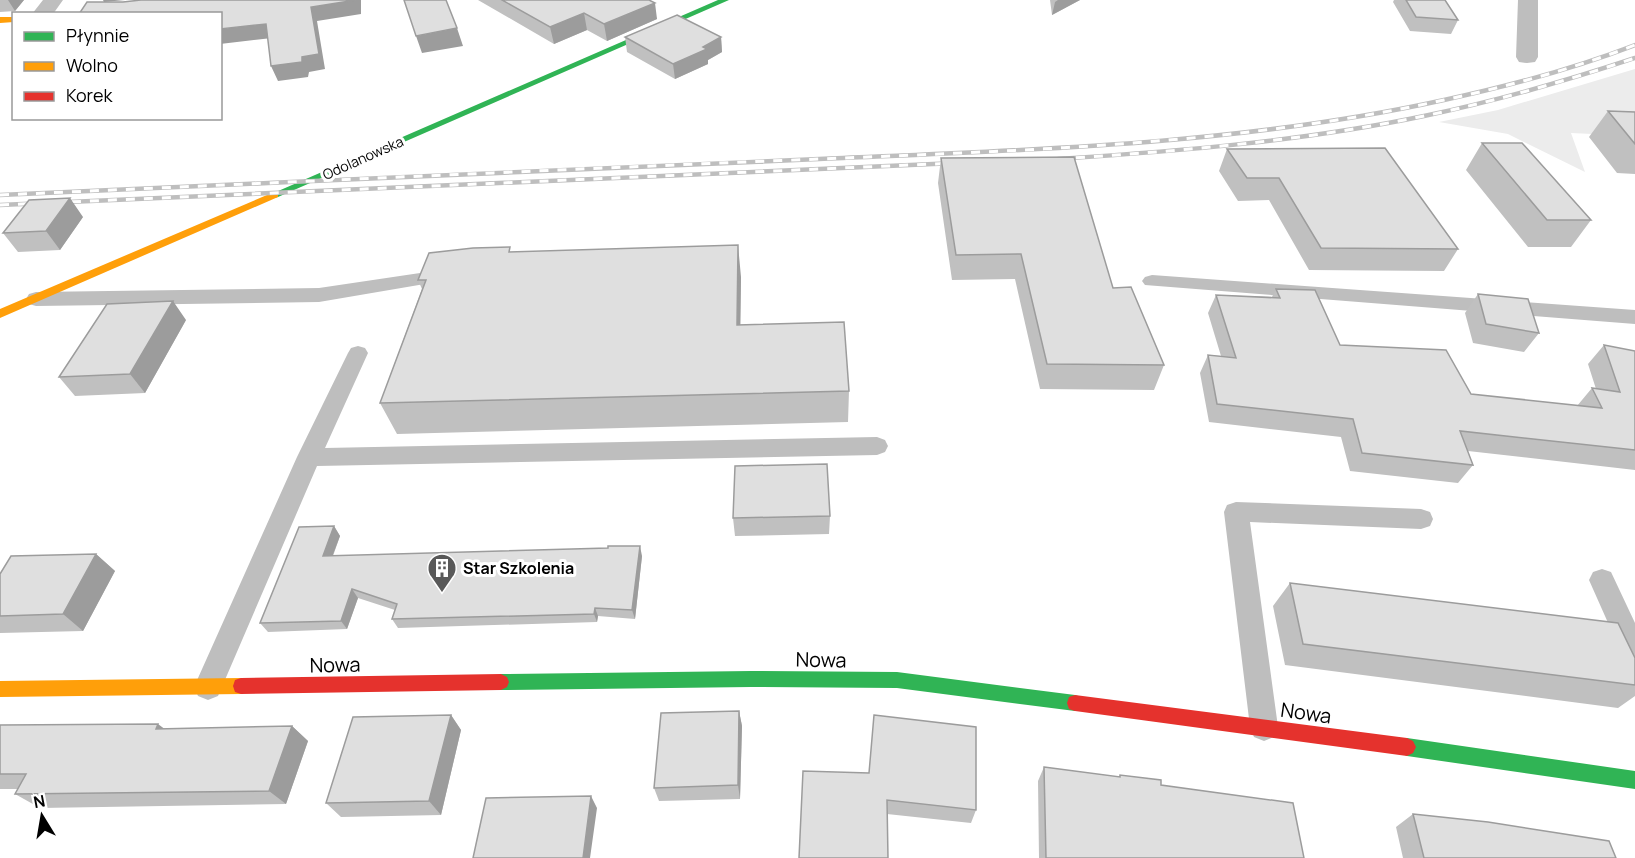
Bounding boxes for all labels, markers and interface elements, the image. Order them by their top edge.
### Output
legend [12,12,222,120]
text: Płynnie [66,23,129,47]
text: Wolno [66,53,118,77]
text: Korek [66,83,113,107]
street label: Odolanowska [319,131,406,184]
building icon: Star Szkolenia [426,552,458,594]
place label: Star Szkolenia [463,557,574,579]
street label: Nowa [795,646,847,673]
street label: Nowa [309,651,361,678]
street label: Nowa [1279,696,1333,729]
north arrow [12,786,72,846]
text: N [31,789,47,813]

